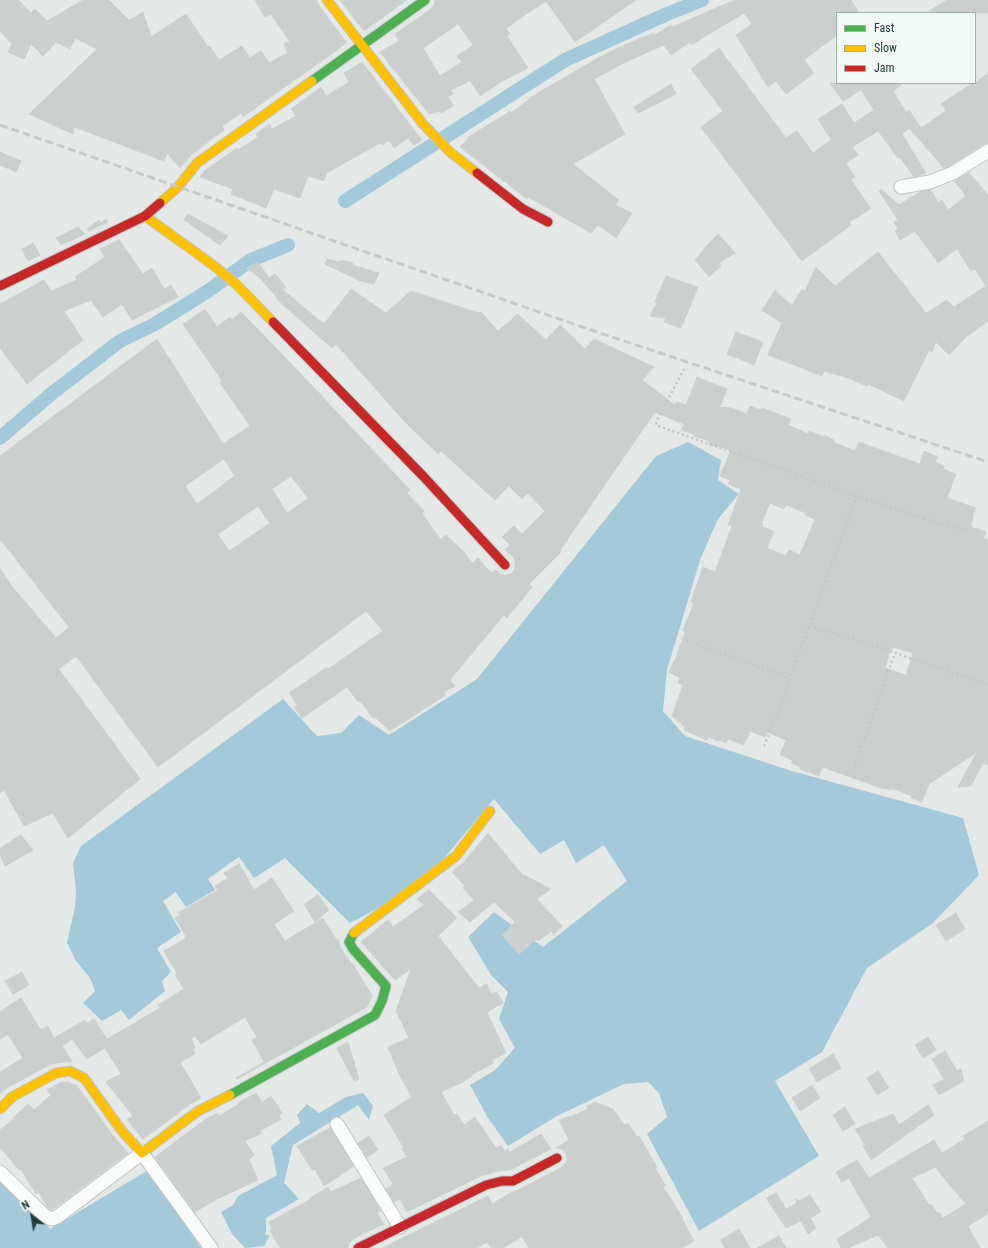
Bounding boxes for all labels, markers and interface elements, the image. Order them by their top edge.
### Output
legend [836,12,976,84]
text: Fast [874,21,894,35]
text: Slow [874,41,897,55]
text: Jam [874,61,895,75]
north arrow [12,1196,52,1236]
text: N [19,1198,32,1213]

